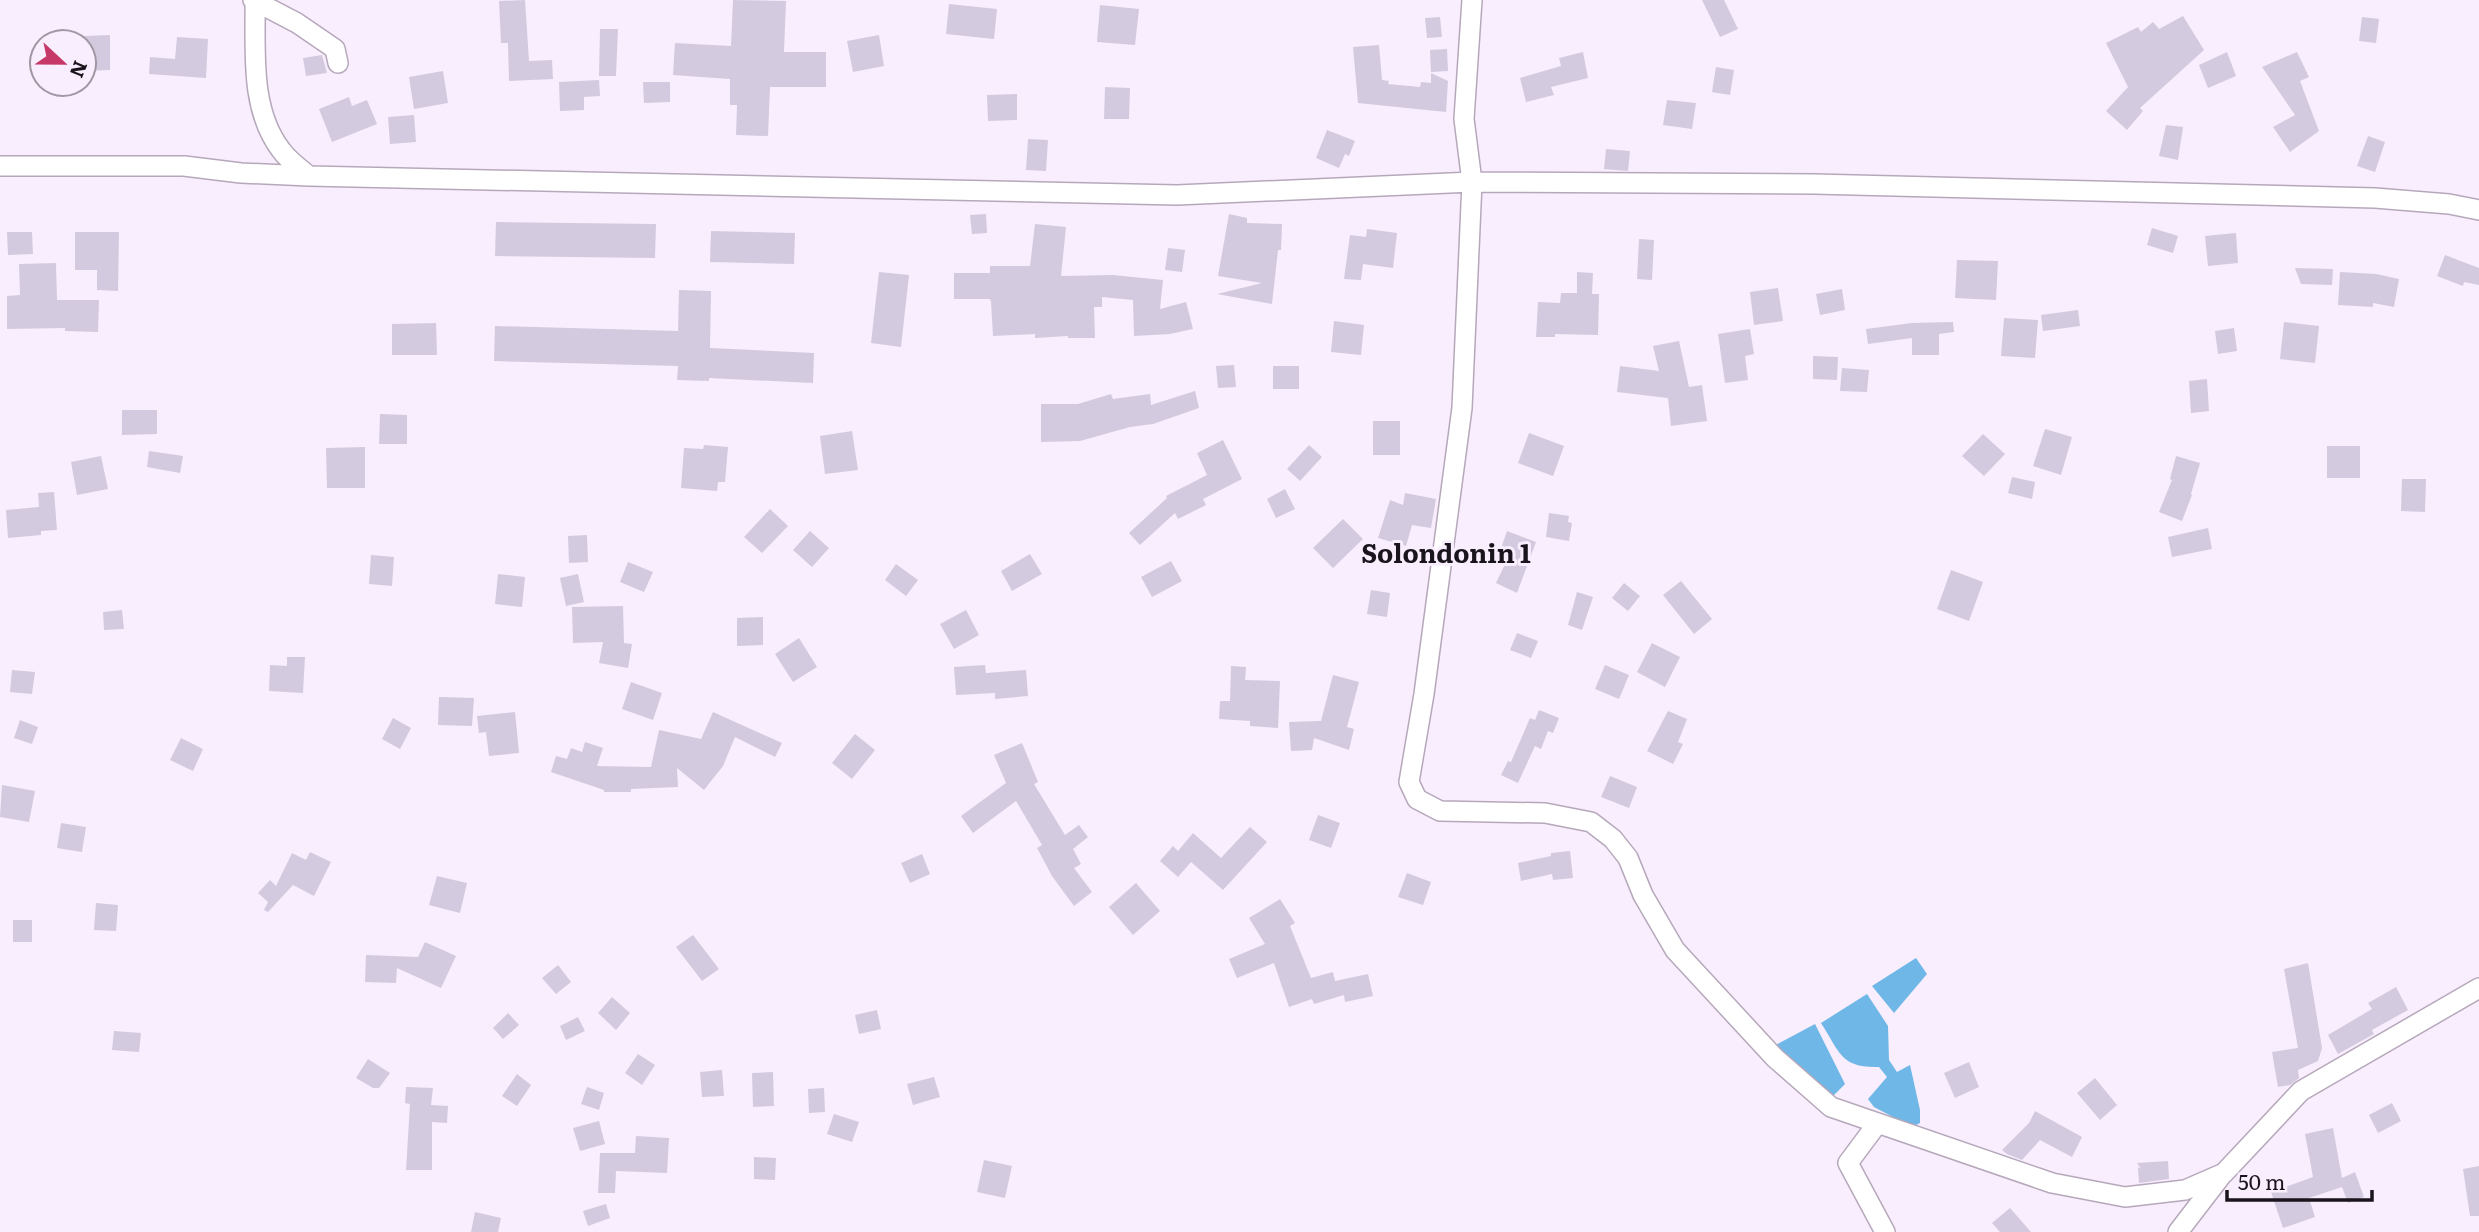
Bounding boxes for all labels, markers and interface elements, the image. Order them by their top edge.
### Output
north arrow [28,28,98,98]
text: N [64,57,96,82]
district label: Solondonin 1 [1361,532,1531,571]
scale bar [2227,1158,2372,1202]
text: 50 m [2238,1165,2285,1196]

